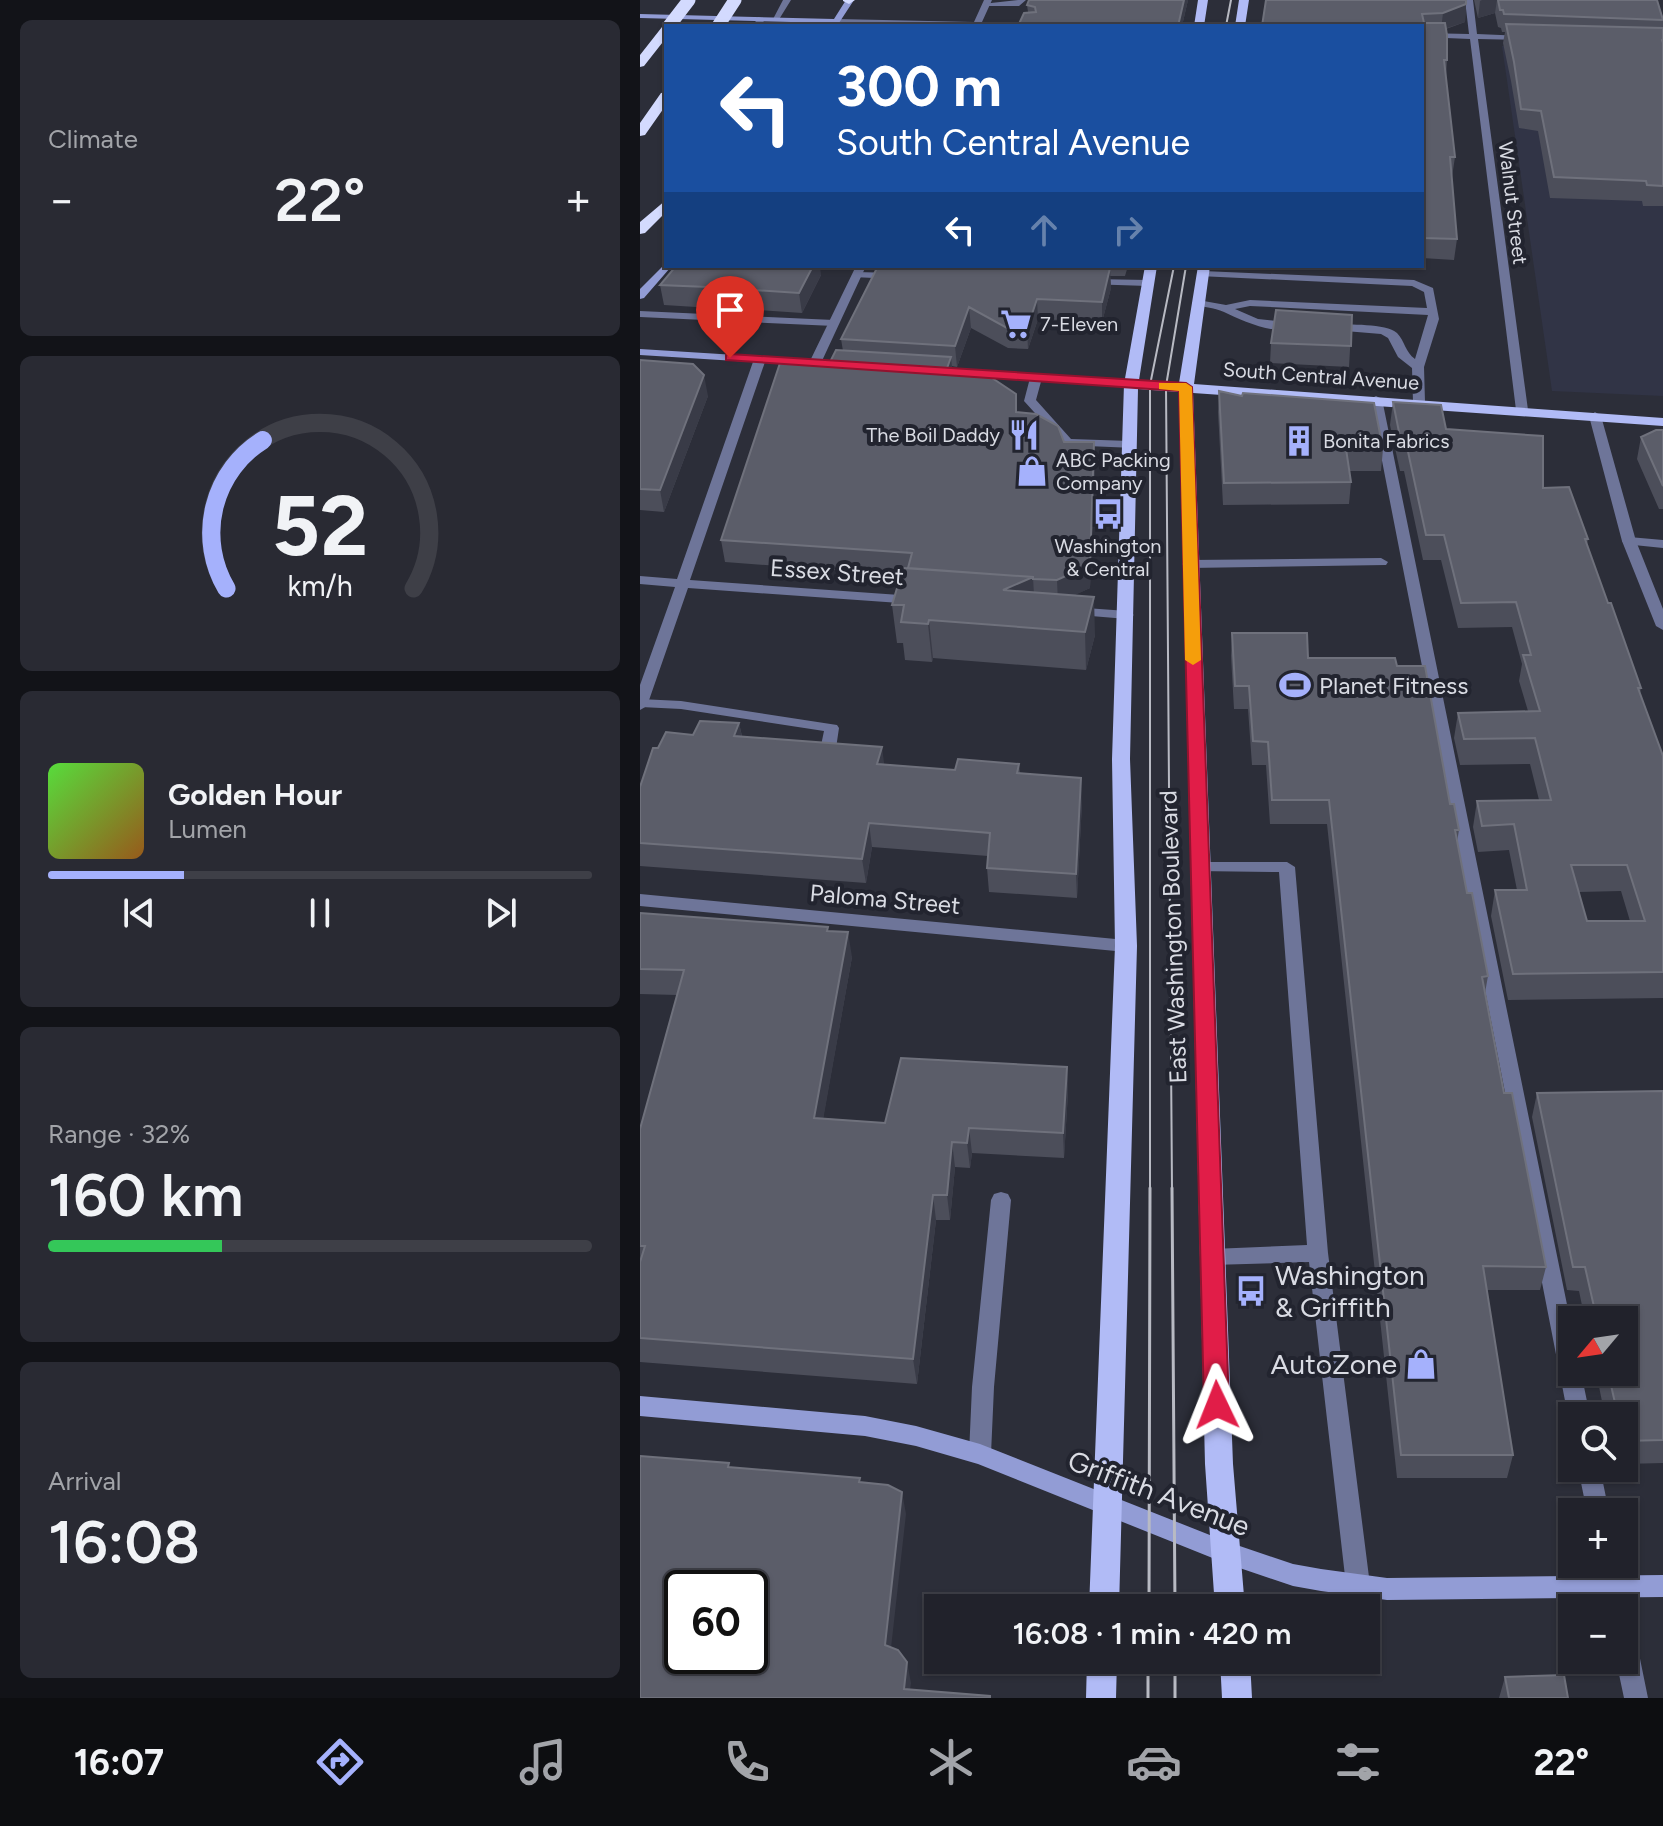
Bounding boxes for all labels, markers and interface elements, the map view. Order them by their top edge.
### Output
text: 300 m [836,53,1002,120]
icon: left [704,56,808,160]
text: South Central Avenue [836,121,1190,164]
text: Climate [48,123,138,155]
street label: Walnut Street [1494,140,1532,266]
text: 22° [275,164,365,236]
text: − [48,173,75,226]
text: + [565,173,592,226]
icon: left [938,208,982,252]
icon: ahead [1022,208,1066,252]
icon: right [1106,208,1150,252]
pin [696,276,764,358]
icon: arrive [708,288,752,332]
supermarket icon: 7-Eleven [999,307,1033,341]
place label: 7-Eleven [1040,312,1118,336]
street label: South Central Avenue [1222,357,1420,395]
restaurant icon: The Boil Daddy [1007,418,1041,452]
place label: The Boil Daddy [866,423,1000,447]
building icon: Bonita Fabrics [1282,424,1316,458]
place label: Bonita Fabrics [1323,429,1449,453]
place label: ABC Packing Company [1056,448,1171,495]
shop icon: ABC Packing Company [1015,454,1049,488]
text: 52 [272,476,368,576]
bus stop icon: Washington & Central [1091,497,1125,531]
place label: Washington & Central [1055,534,1161,581]
street label: Essex Street [769,553,905,591]
text: km/h [287,570,353,604]
sports icon: Planet Fitness [1278,668,1312,702]
place label: Planet Fitness [1319,671,1468,700]
text: Golden Hour [168,776,342,813]
street label: East Washington Boulevard [1153,790,1193,1084]
text: Lumen [168,813,247,845]
street label: Paloma Street [809,878,961,920]
icon: previous [117,891,161,935]
icon: pause [298,891,342,935]
icon: next [479,891,523,935]
text: Range · 32% [48,1118,190,1150]
text: 160 km [48,1159,244,1231]
place label: Washington & Griffith [1275,1258,1425,1324]
bus stop icon: Washington & Griffith [1234,1274,1268,1308]
north arrow [1558,1306,1638,1386]
map controls [1558,1306,1638,1674]
place label: AutoZone [1271,1347,1397,1381]
shop icon: AutoZone [1404,1347,1438,1381]
position arrow [1175,1363,1259,1447]
button: search [1558,1402,1638,1482]
street label: Griffith Avenue [1063,1443,1255,1543]
text: Arrival [48,1465,121,1497]
button: + [1558,1498,1638,1578]
text: 16:08 [48,1506,200,1578]
speed limit sign: 60 [664,1570,768,1674]
button: − [1558,1594,1638,1674]
text: 16:08 · 1 min · 420 m [1013,1615,1292,1652]
icon: directions [312,1734,368,1790]
icon: music [515,1734,571,1790]
icon: phone [719,1734,775,1790]
icon: climate [923,1734,979,1790]
icon: car [1126,1734,1182,1790]
icon: filters [1330,1734,1386,1790]
text: 16:07 [74,1741,164,1784]
text: 22° [1534,1741,1589,1784]

